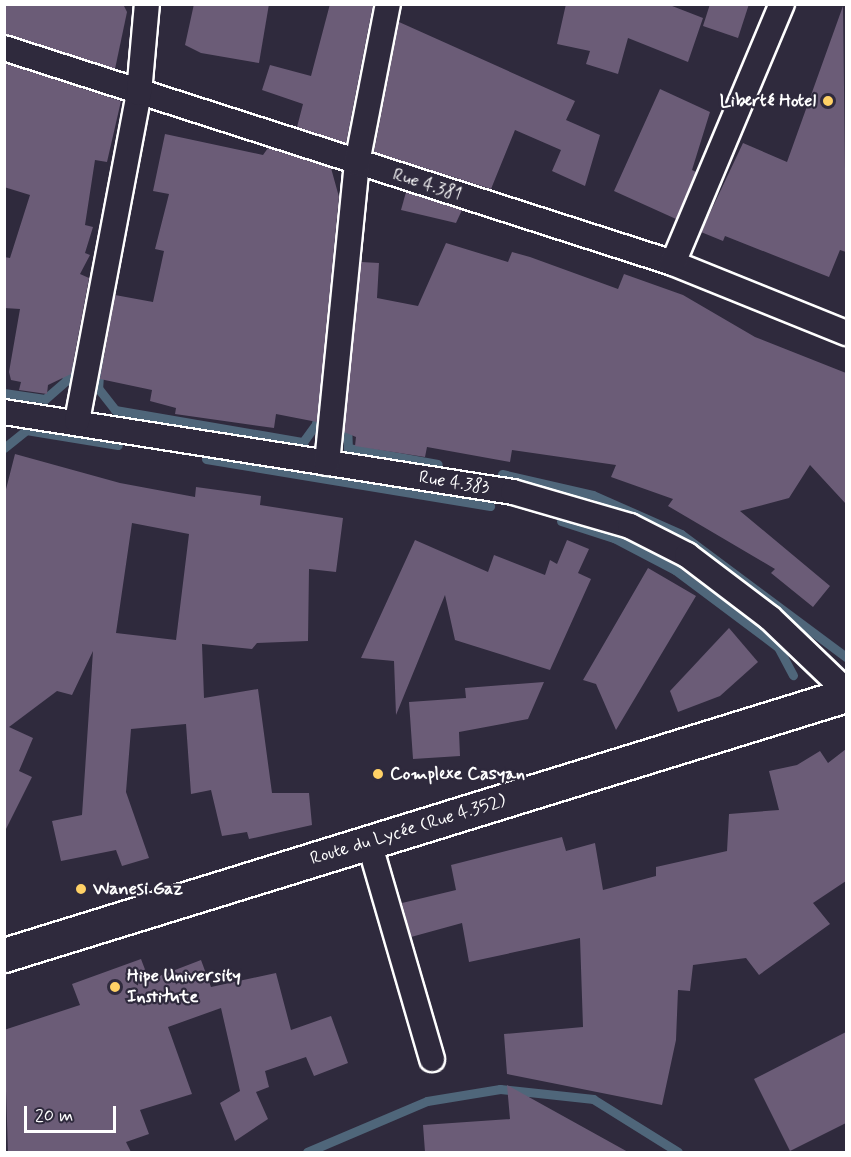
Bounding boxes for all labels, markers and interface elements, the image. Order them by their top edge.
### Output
place label: Liberté Hotel [720,90,816,112]
marker: Liberté Hotel [821,94,835,108]
street label: Rue 4.381 [390,164,464,206]
street label: Rue 4.383 [417,467,491,499]
place label: Complexe Casyan [390,763,523,785]
marker: Complexe Casyan [371,767,385,781]
street label: Route du Lycée (Rue 4.352) [308,790,508,870]
place label: Wanesi Gaz [93,878,183,900]
marker: Wanesi Gaz [74,882,88,896]
place label: Hipe University Institute [127,966,242,1008]
marker: Hipe University Institute [108,980,122,994]
scale bar [27,1094,118,1132]
text: 20 m [35,1104,73,1128]

